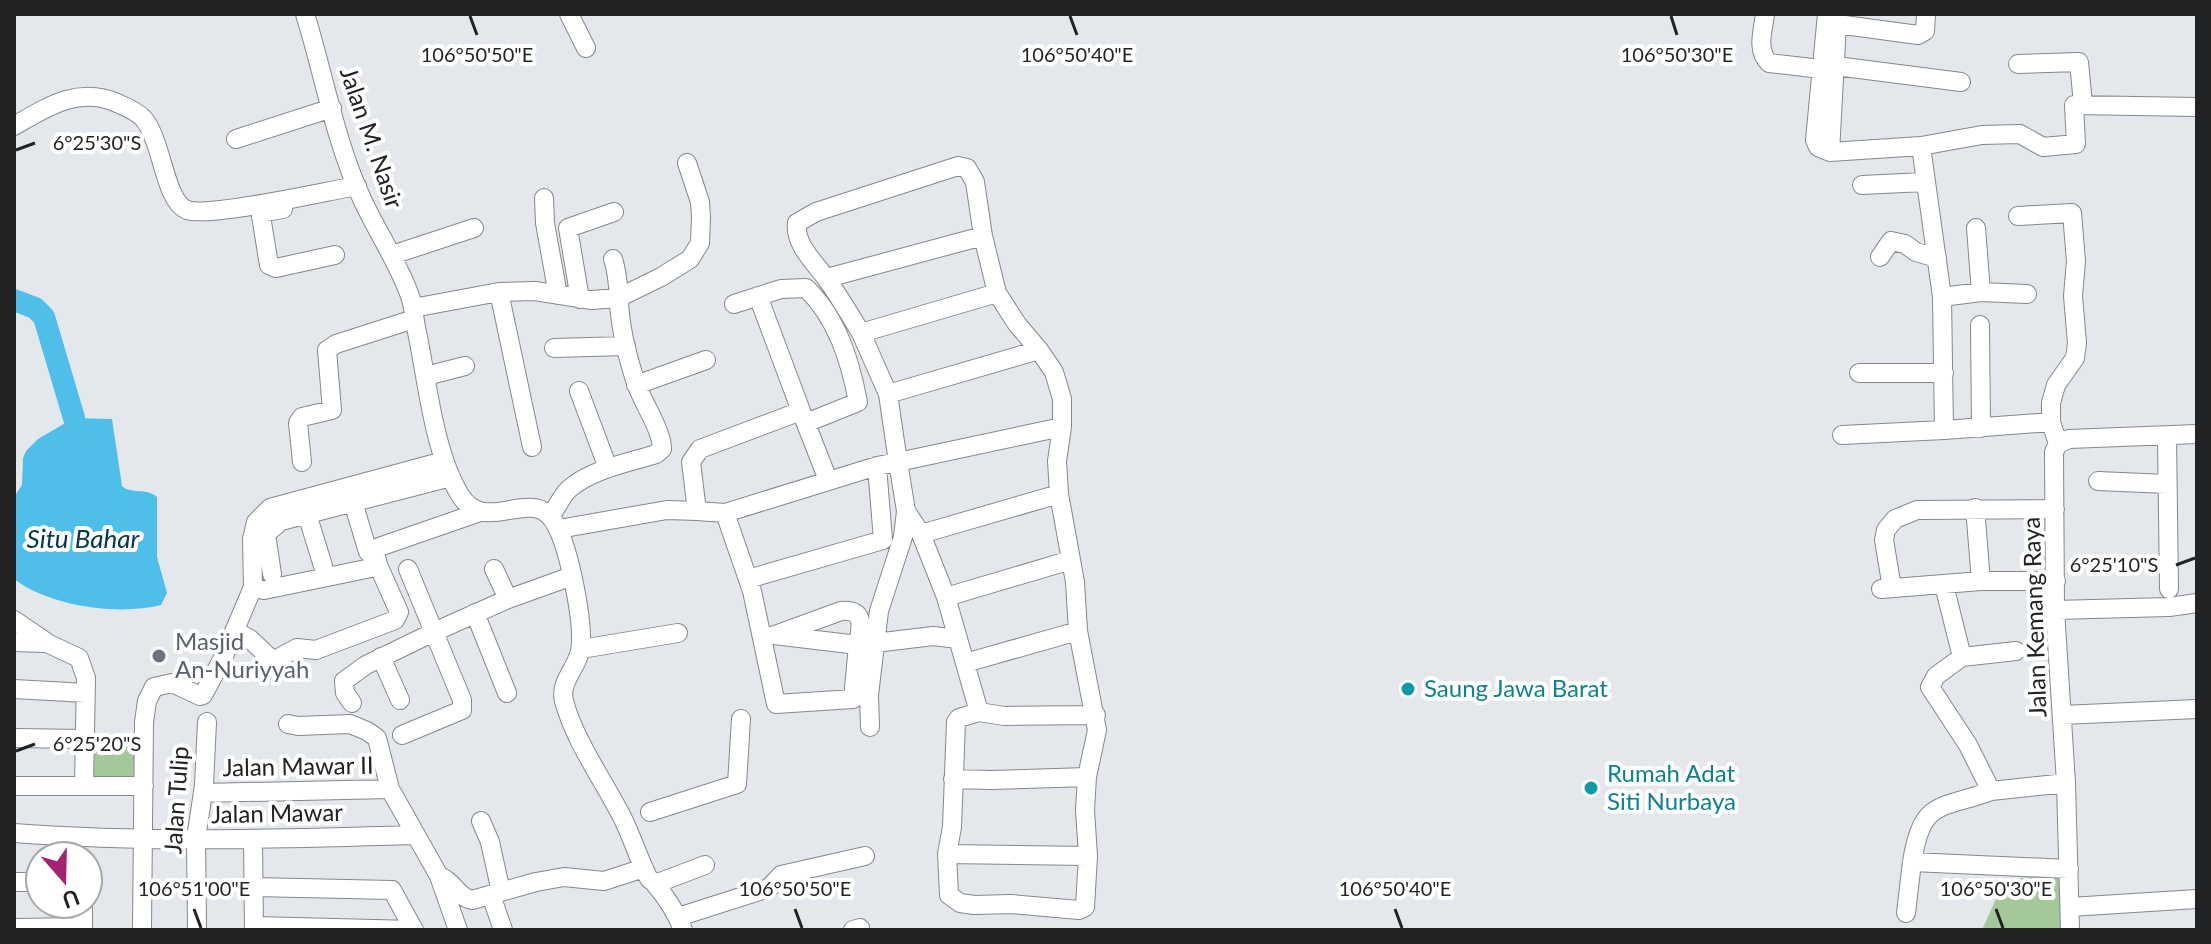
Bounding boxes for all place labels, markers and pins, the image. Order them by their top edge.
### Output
place label: Masjid An-Nuriyyah [175,626,309,683]
marker: Masjid An-Nuriyyah [150,647,168,665]
place label: Saung Jawa Barat [1424,673,1608,702]
marker: Saung Jawa Barat [1399,680,1417,698]
place label: Rumah Adat Siti Nurbaya [1607,758,1736,815]
marker: Rumah Adat Siti Nurbaya [1582,779,1600,797]

